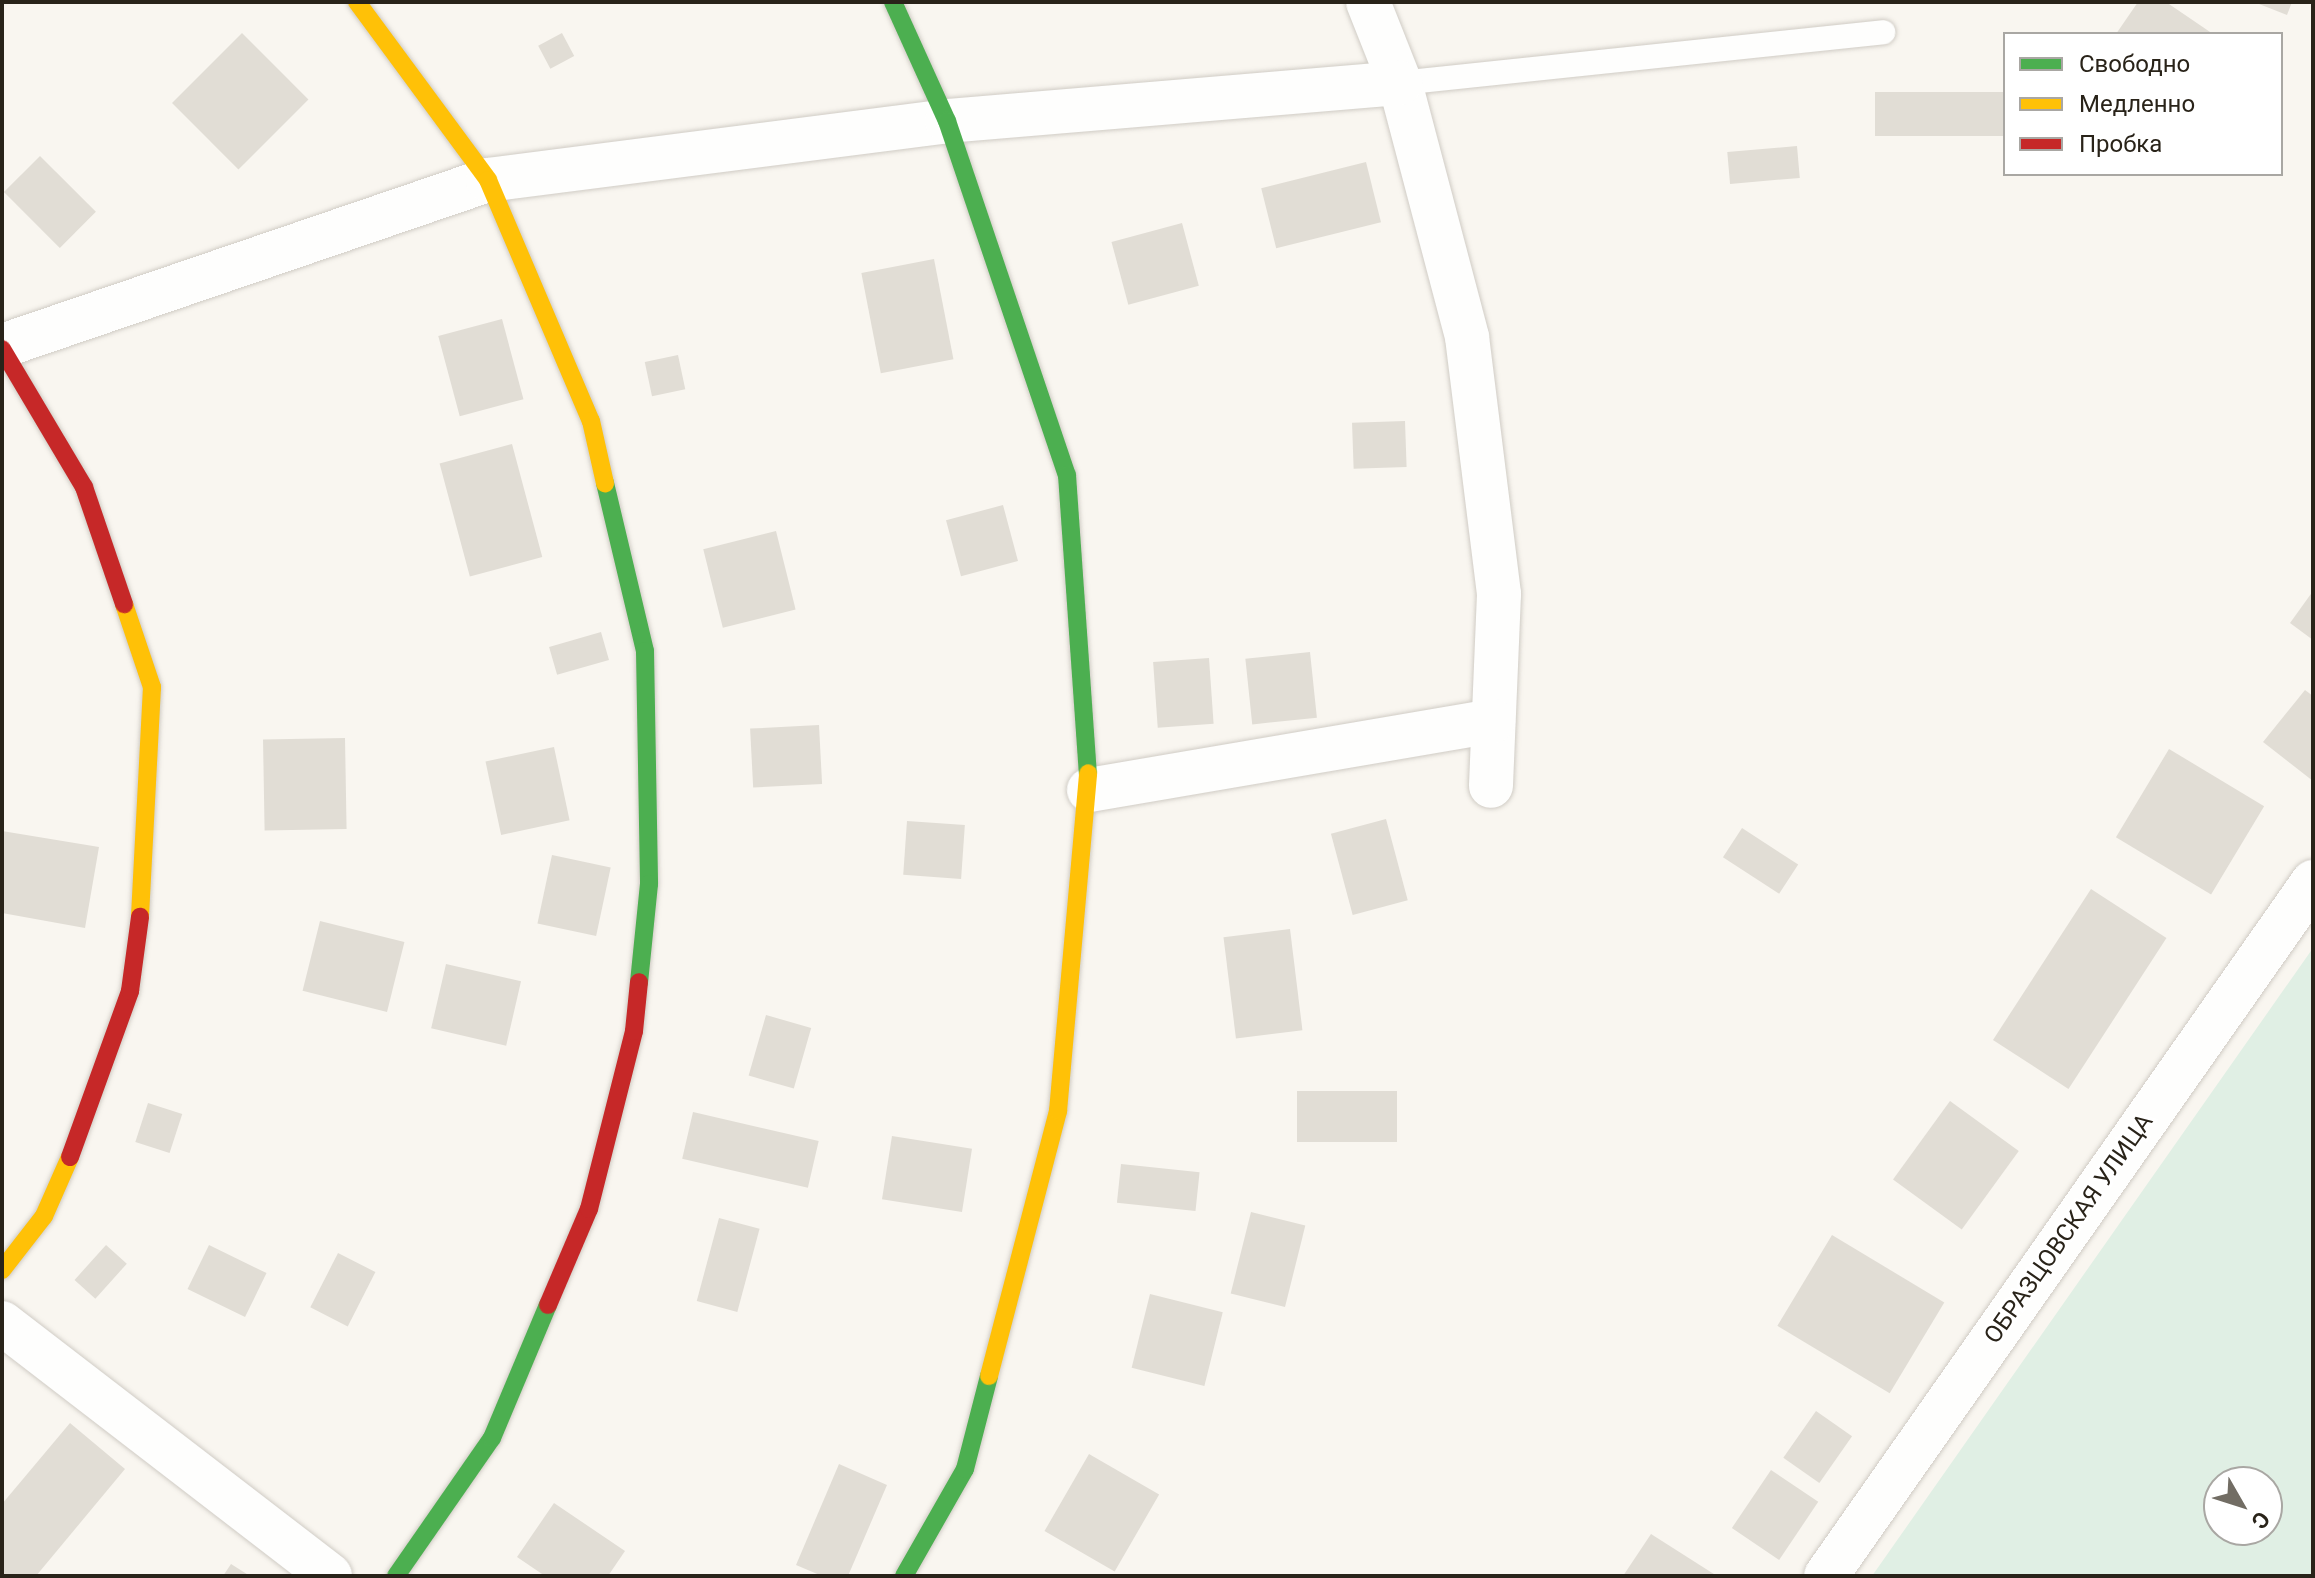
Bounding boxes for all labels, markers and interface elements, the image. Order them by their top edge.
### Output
legend [2003,32,2283,176]
text: Свободно [2079,50,2190,78]
text: Медленно [2079,90,2195,118]
text: Пробка [2079,130,2162,158]
street label: ОБРАЗЦОВСКАЯ УЛИЦА [1979,1109,2159,1349]
north arrow [2203,1466,2283,1546]
text: С [2246,1507,2275,1534]

